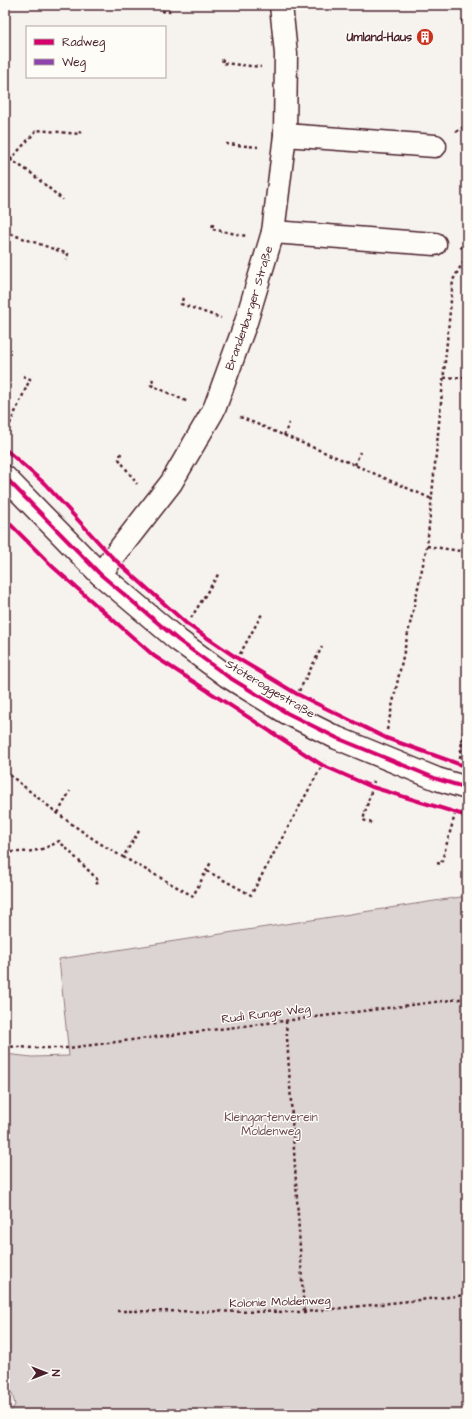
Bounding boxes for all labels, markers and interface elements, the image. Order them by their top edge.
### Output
legend [26,26,166,78]
building icon: Umland-Haus [415,27,435,47]
place label: Umland-Haus [346,29,412,46]
text: Radweg [62,34,105,52]
text: Weg [62,54,86,72]
street label: Brandenburger Straße [221,243,277,373]
street label: Stöteroggestraße [222,656,318,724]
street label: Rudi Runge Weg [221,1000,312,1029]
park label: Kleingartenverein Moldenweg [224,1109,318,1141]
street label: Kolonie Moldenweg [229,1292,331,1313]
north arrow [26,1353,66,1393]
text: N [48,1370,63,1377]

